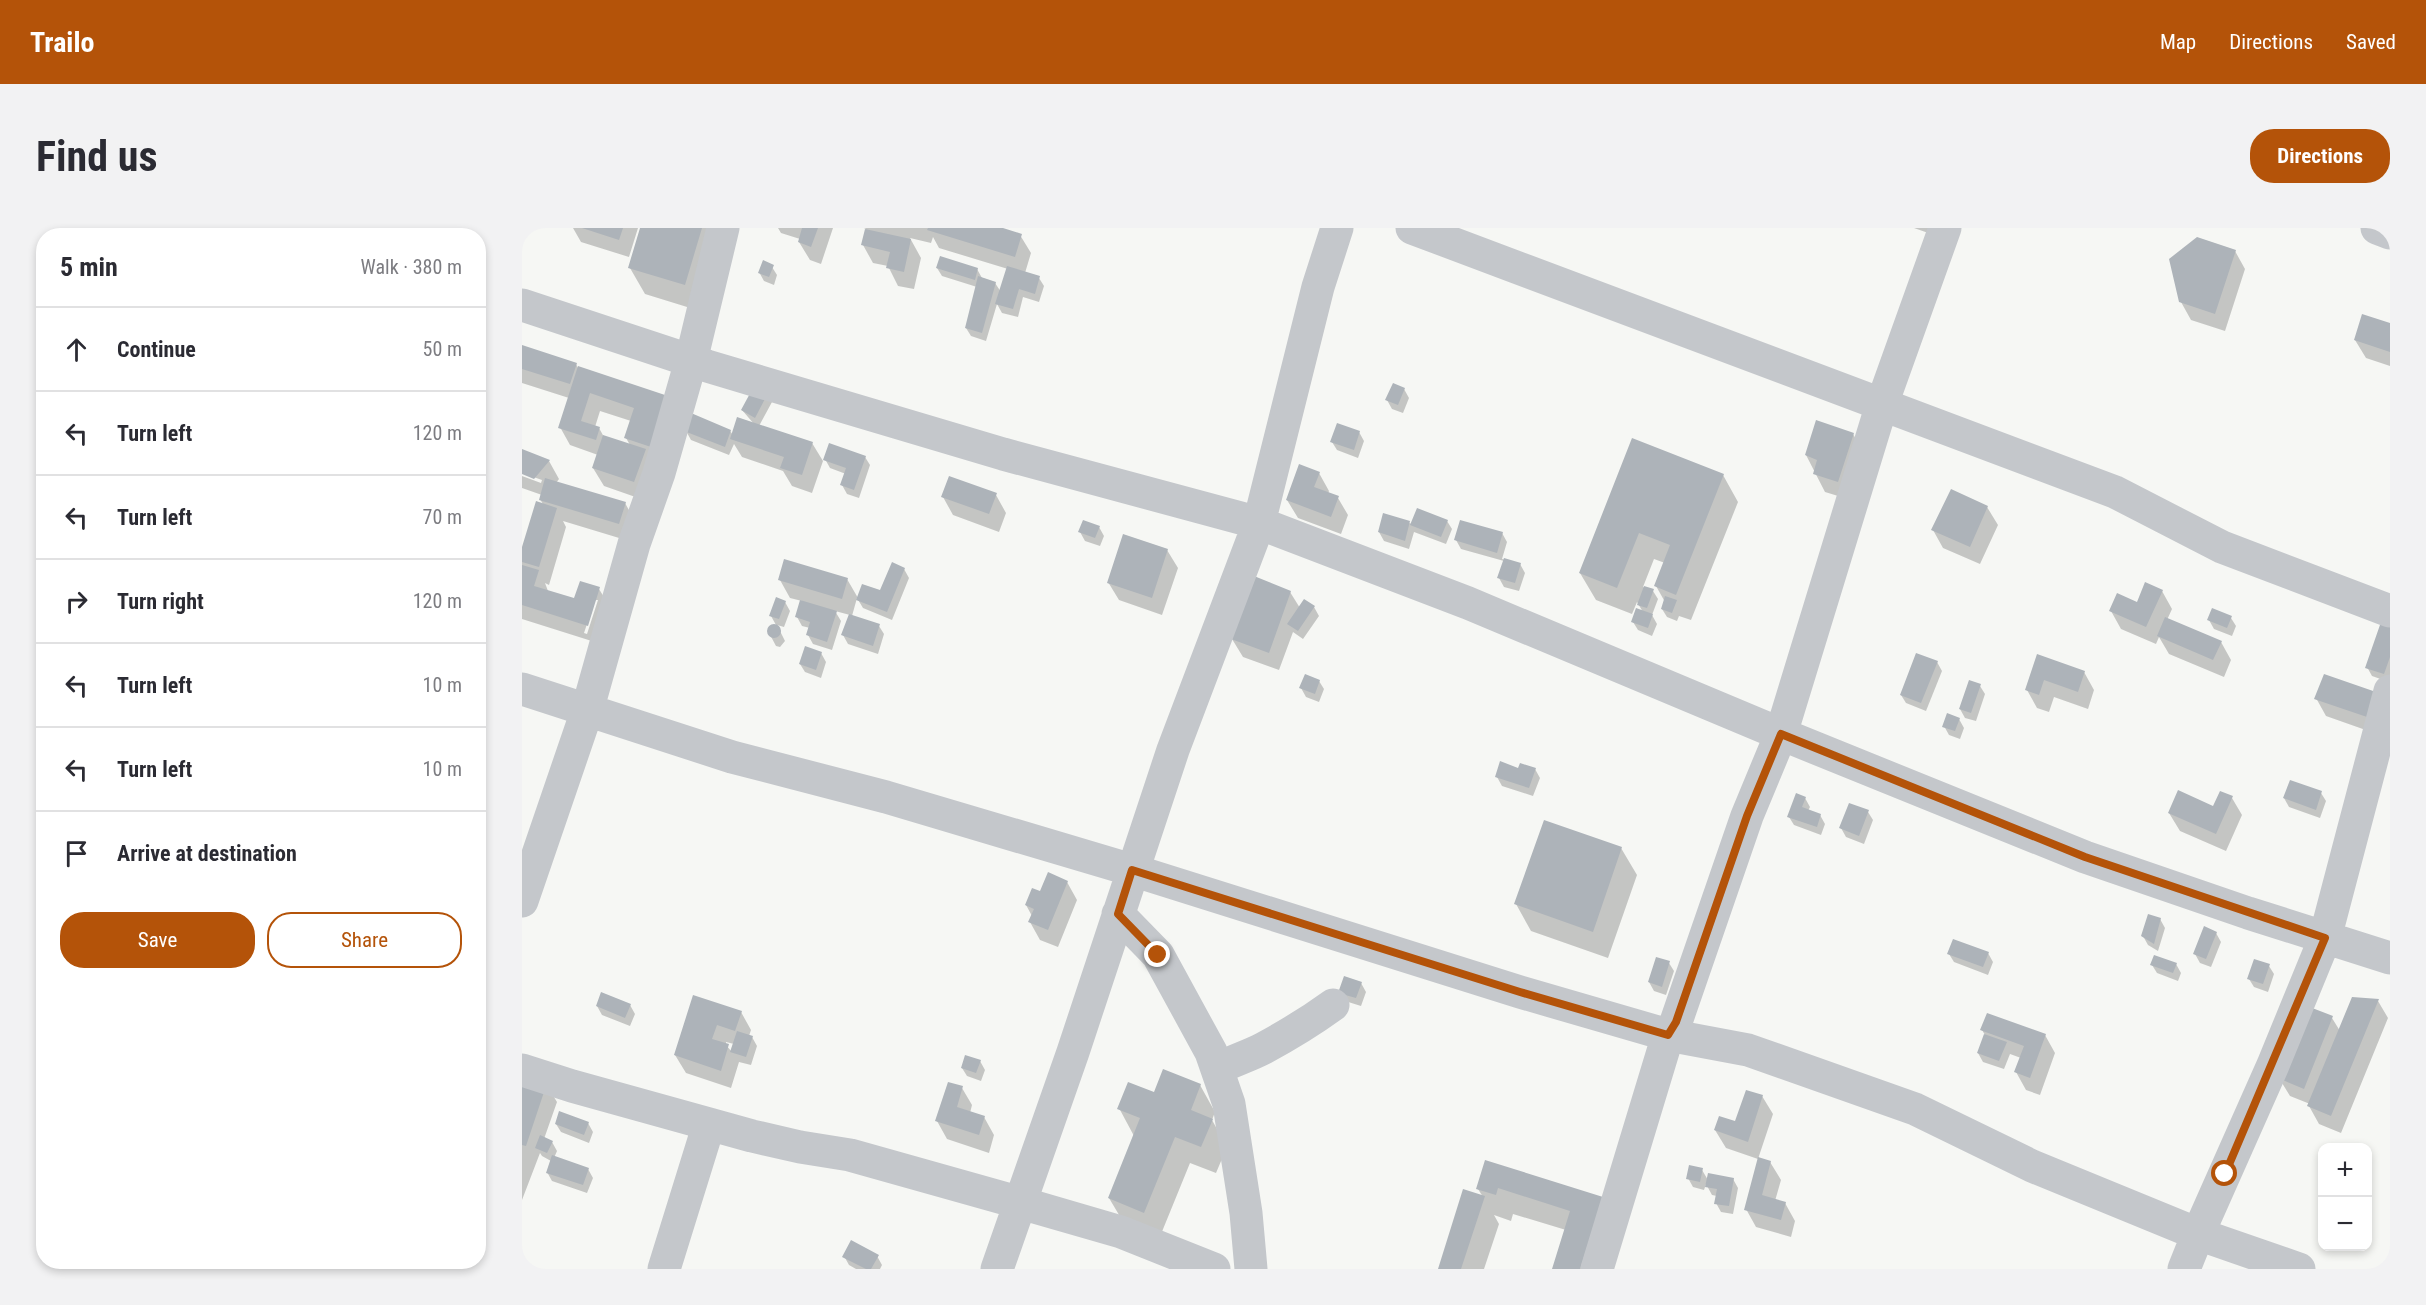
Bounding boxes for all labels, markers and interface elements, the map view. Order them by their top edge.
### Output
text: Trailo [30,26,94,59]
text: Map [2160,30,2196,54]
text: Directions [2229,30,2313,54]
text: Saved [2346,30,2396,54]
button: Directions [2250,129,2390,183]
text: Find us [36,132,157,181]
text: 5 min [60,252,118,282]
text: Walk · 380 m [361,255,462,279]
icon: ahead [60,333,93,366]
text: Continue [117,337,196,362]
text: 50 m [423,337,462,361]
icon: left [60,417,93,450]
text: Turn left [117,421,192,446]
text: 120 m [413,421,462,445]
icon: left [60,501,93,534]
text: Turn left [117,505,192,530]
text: 70 m [423,505,462,529]
icon: right [60,585,93,618]
text: Turn right [117,589,204,614]
text: 120 m [413,589,462,613]
icon: left [60,669,93,702]
text: Turn left [117,673,192,698]
text: 10 m [423,673,462,697]
icon: left [60,753,93,786]
text: Turn left [117,757,192,782]
text: 10 m [423,757,462,781]
icon: arrive [60,837,93,870]
text: Arrive at destination [117,841,297,866]
button: Save [60,912,255,968]
button: Share [267,912,462,968]
route end [1144,941,1170,967]
map controls [2318,1143,2372,1251]
button: + [2318,1143,2372,1197]
route start [2211,1160,2237,1186]
button: − [2318,1197,2372,1251]

